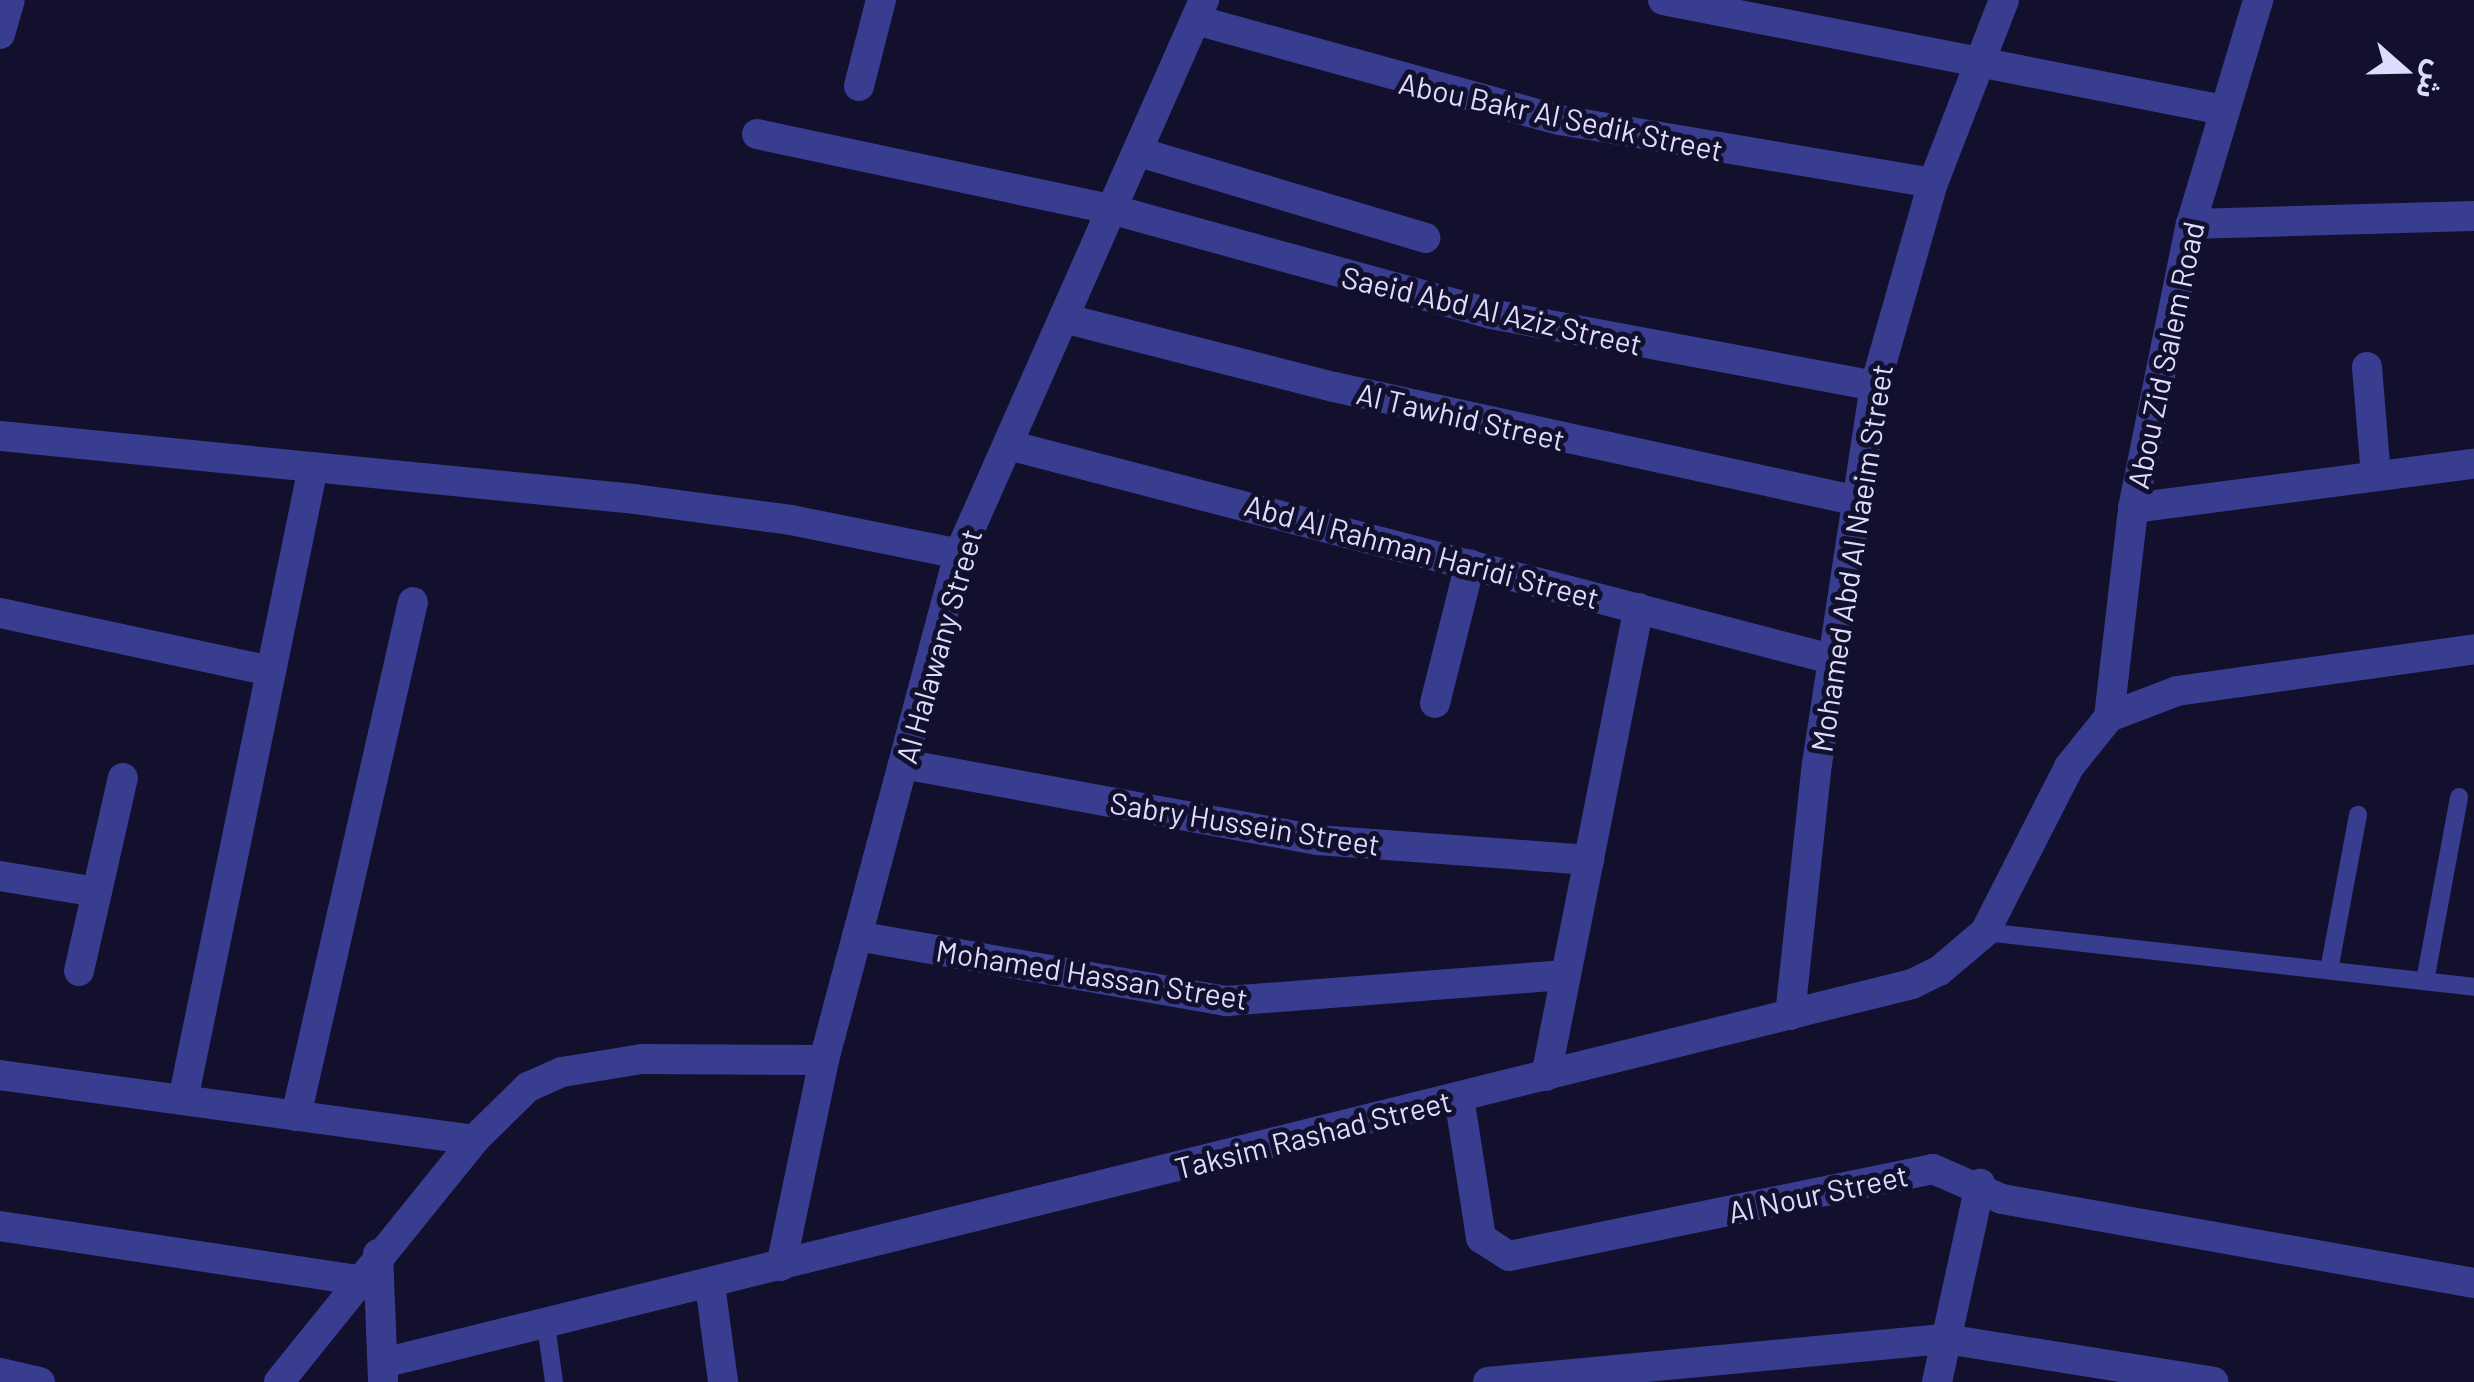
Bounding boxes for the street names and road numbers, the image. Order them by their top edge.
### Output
street label: Abou Bakr Al Sedik Street [1396,64,1726,168]
street label: Abou Zid Salem Road [2119,218,2211,492]
street label: Saeid Abd Al Aziz Street [1338,258,1646,362]
street label: Mohamed Abd Al Naeim Street [1803,362,1899,754]
street label: Al Tawhid Street [1353,375,1569,457]
street label: Abd Al Rahman Haridi Street [1241,486,1603,616]
street label: Al Halawany Street [887,525,989,767]
street label: Sabry Hussein Street [1108,784,1382,862]
street label: Mohamed Hassan Street [934,932,1250,1016]
street label: Taksim Rashad Street [1171,1082,1455,1186]
street label: Al Nour Street [1725,1156,1911,1230]

